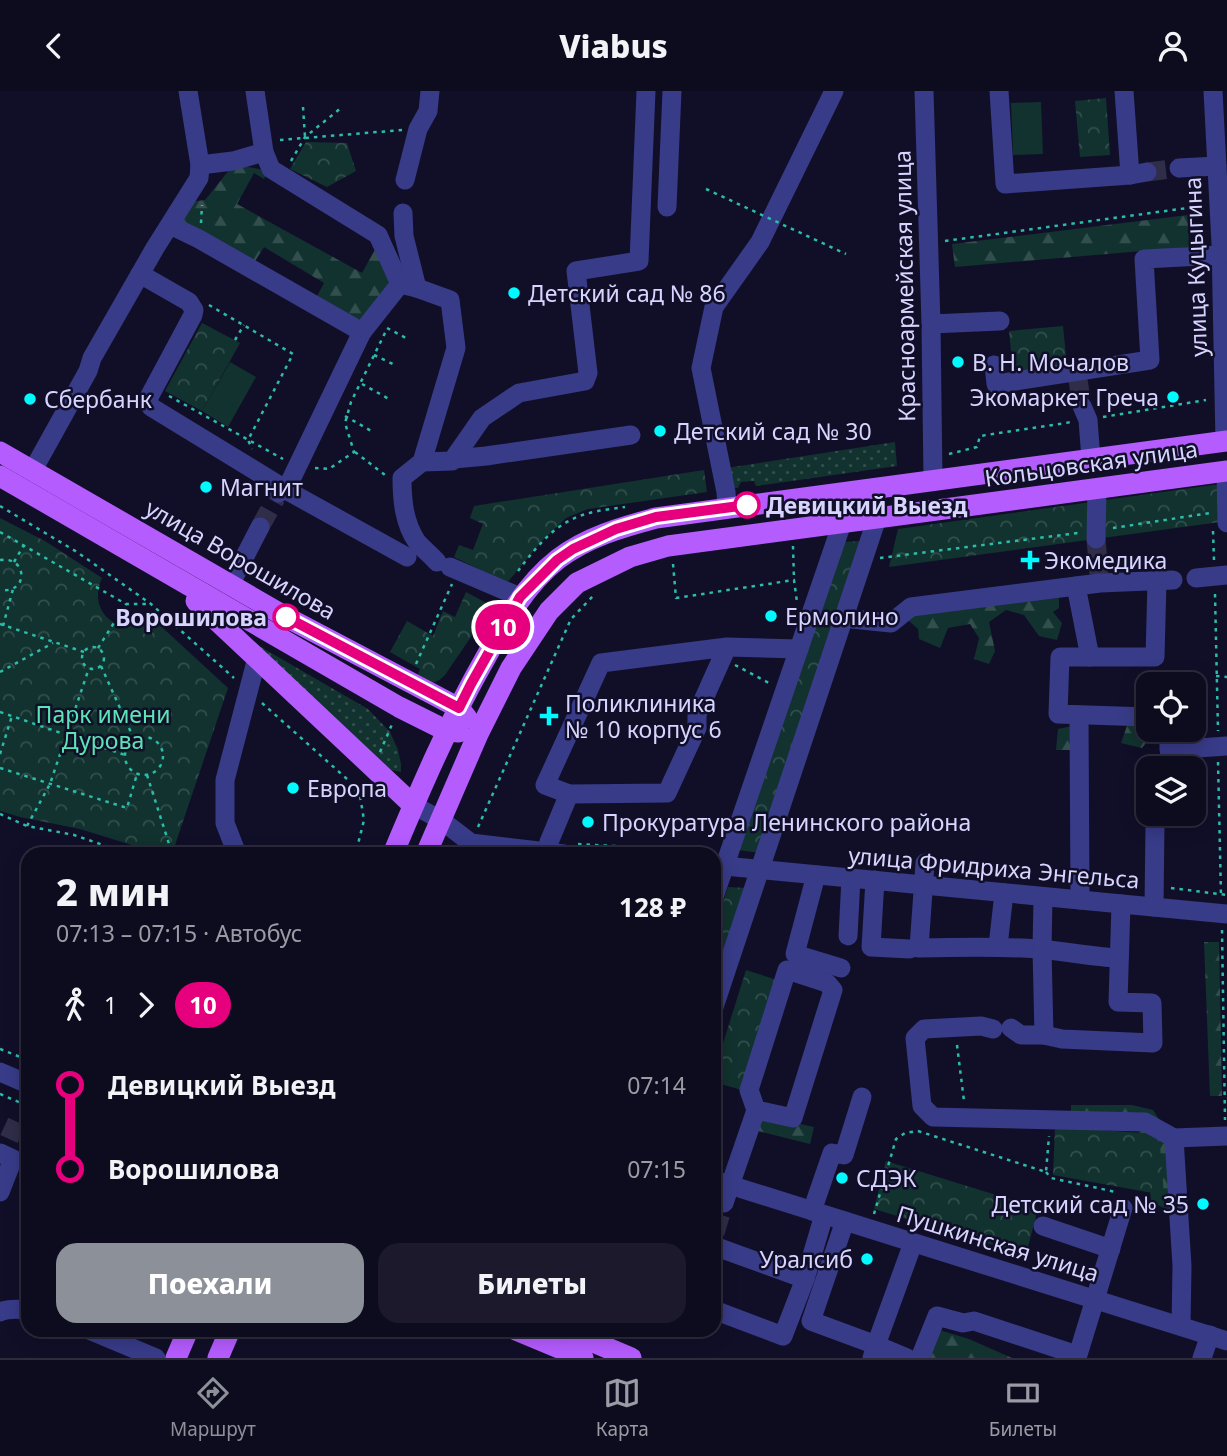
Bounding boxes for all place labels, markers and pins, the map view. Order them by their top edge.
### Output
place label: Детский сад № 86 [528,277,726,309]
marker: Детский сад № 86 [506,285,522,301]
place label: В. Н. Мочалов [972,346,1129,378]
marker: В. Н. Мочалов [950,354,966,370]
place label: Экомаркет Греча [970,381,1159,413]
place label: Сбербанк [44,383,153,415]
marker: Экомаркет Греча [1165,389,1181,405]
marker: Сбербанк [22,391,38,407]
place label: Детский сад № 30 [674,415,872,447]
marker: Детский сад № 30 [652,423,668,439]
place label: Магнит [220,471,303,503]
marker: Магнит [198,479,214,495]
place label: Девицкий Выезд [766,489,968,521]
marker: Девицкий Выезд [734,492,760,518]
place label: Экомедика [1044,544,1167,576]
marker: Экомедика [1022,552,1038,568]
place label: Ермолино [785,600,899,632]
place label: Ворошилова [115,603,267,631]
marker: Ворошилова [273,604,299,630]
marker: Ермолино [763,608,779,624]
place label: Поликлиника № 10 корпус 6 [565,687,722,745]
marker: Поликлиника № 10 корпус 6 [539,706,559,726]
place label: Европа [307,772,387,804]
marker: Европа [285,780,301,796]
place label: Прокуратура Ленинского района [602,806,971,838]
marker: Прокуратура Ленинского района [580,814,596,830]
place label: СДЭК [856,1162,917,1194]
marker: СДЭК [834,1170,850,1186]
place label: Детский сад № 35 [991,1188,1189,1220]
marker: Детский сад № 35 [1195,1196,1211,1212]
place label: Уралсиб [759,1243,853,1275]
marker: Уралсиб [859,1251,875,1267]

